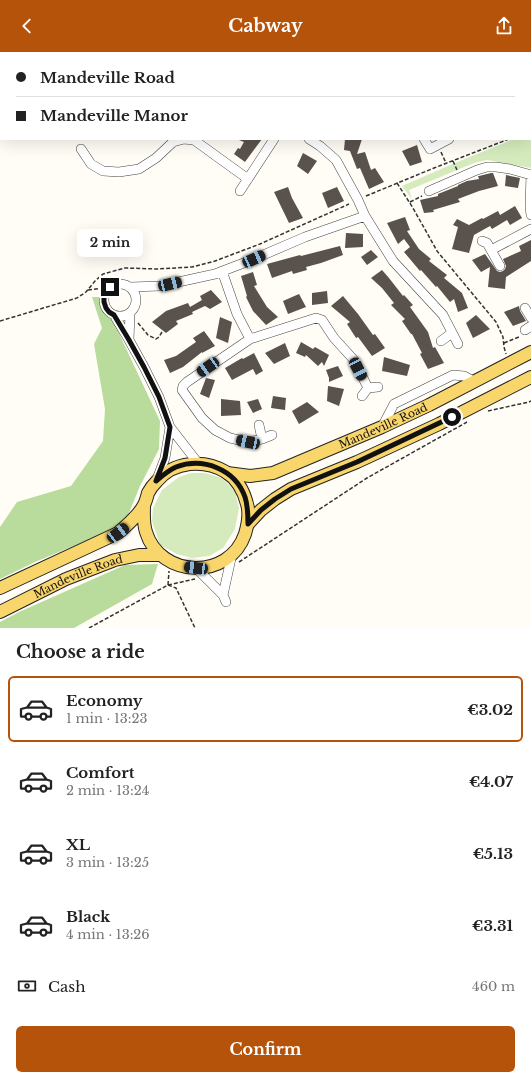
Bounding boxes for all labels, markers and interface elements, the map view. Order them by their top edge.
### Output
icon: back [16,15,38,37]
text: Cabway [228,15,303,37]
icon: share [493,15,515,37]
text: Mandeville Road [40,68,175,87]
text: Mandeville Manor [40,106,188,125]
callout: 2 min [77,229,143,257]
text: 2 min [90,234,130,251]
car [241,249,267,269]
car [157,275,183,293]
route end [101,278,119,296]
car [195,355,221,379]
car [347,356,369,382]
street label: Mandeville Road [336,400,430,452]
route start [443,408,461,426]
car [235,434,261,450]
car [105,521,131,545]
street label: Mandeville Road [31,551,124,601]
car [183,561,209,575]
text: Choose a ride [16,641,145,663]
icon: car [18,691,54,727]
text: Economy [66,691,143,710]
text: €3.02 [467,700,513,719]
text: 1 min · 13:23 [66,710,148,727]
icon: car [18,763,54,799]
text: Comfort [66,763,134,782]
text: €4.07 [469,772,513,791]
text: 2 min · 13:24 [66,782,149,799]
icon: car [18,835,54,871]
text: XL [66,835,90,854]
text: €5.13 [473,844,513,863]
text: 3 min · 13:25 [66,854,149,871]
icon: car [18,907,54,943]
text: Black [66,907,110,926]
text: €3.31 [472,916,513,935]
text: 4 min · 13:26 [66,926,150,943]
icon: cash [16,975,38,997]
text: Cash [48,977,85,996]
text: 460 m [472,978,515,995]
button: Confirm [16,1026,515,1072]

